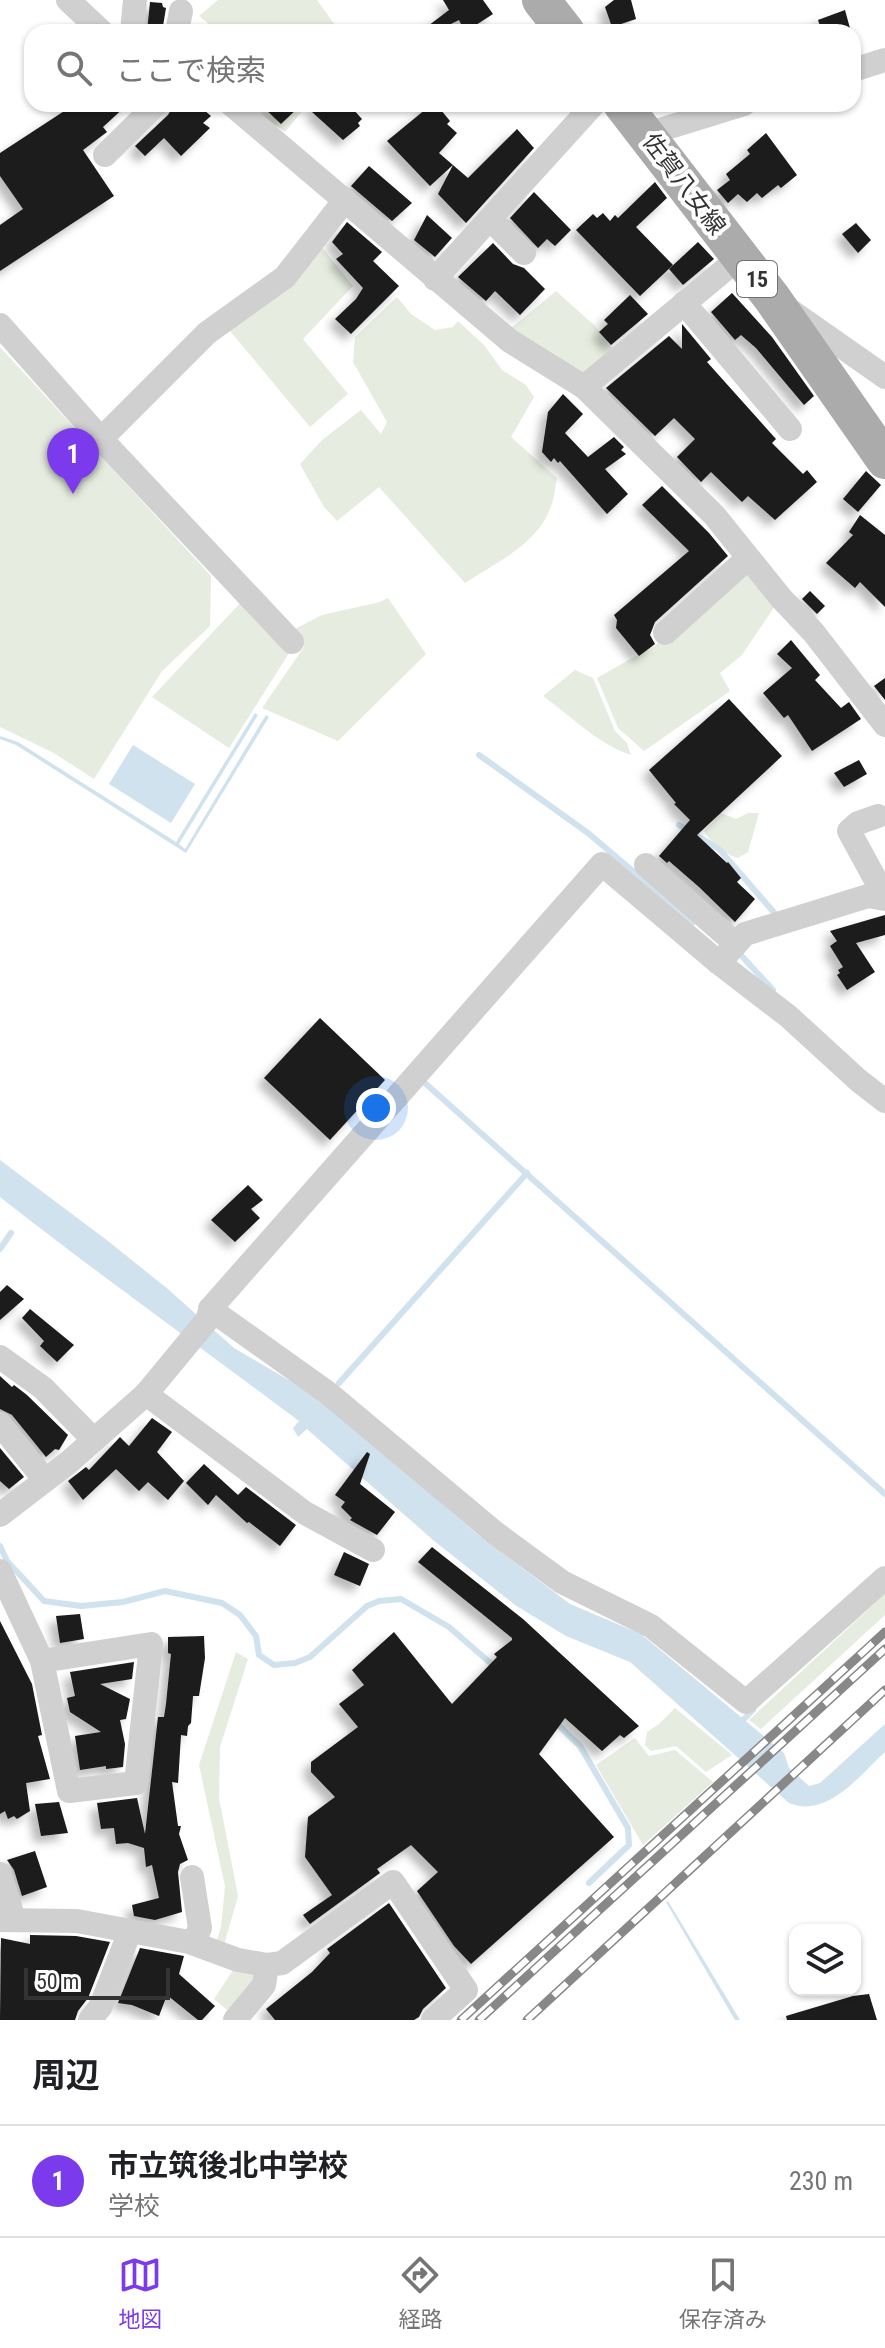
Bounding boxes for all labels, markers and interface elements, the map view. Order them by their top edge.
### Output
search box [24,24,861,112]
icon: search [52,46,96,90]
text: ここで検索 [116,53,266,88]
street label: 佐賀八女線 [637,128,731,240]
road number: 15 [737,261,777,297]
pin: 1 [47,428,99,494]
your location [356,1088,396,1128]
map controls [789,1924,861,1996]
button: layers [789,1924,861,1996]
scale bar [24,1964,170,2000]
text: 50 m [36,1969,79,1994]
text: 周辺 [32,2055,100,2095]
text: 市立筑後北中学校 [108,2148,348,2183]
text: 1 [51,2166,65,2196]
text: 230 m [789,2166,853,2196]
text: 学校 [108,2191,160,2221]
tab: 地図 [118,2253,162,2333]
tab: 経路 [398,2253,443,2333]
tab: 保存済み [679,2253,767,2333]

